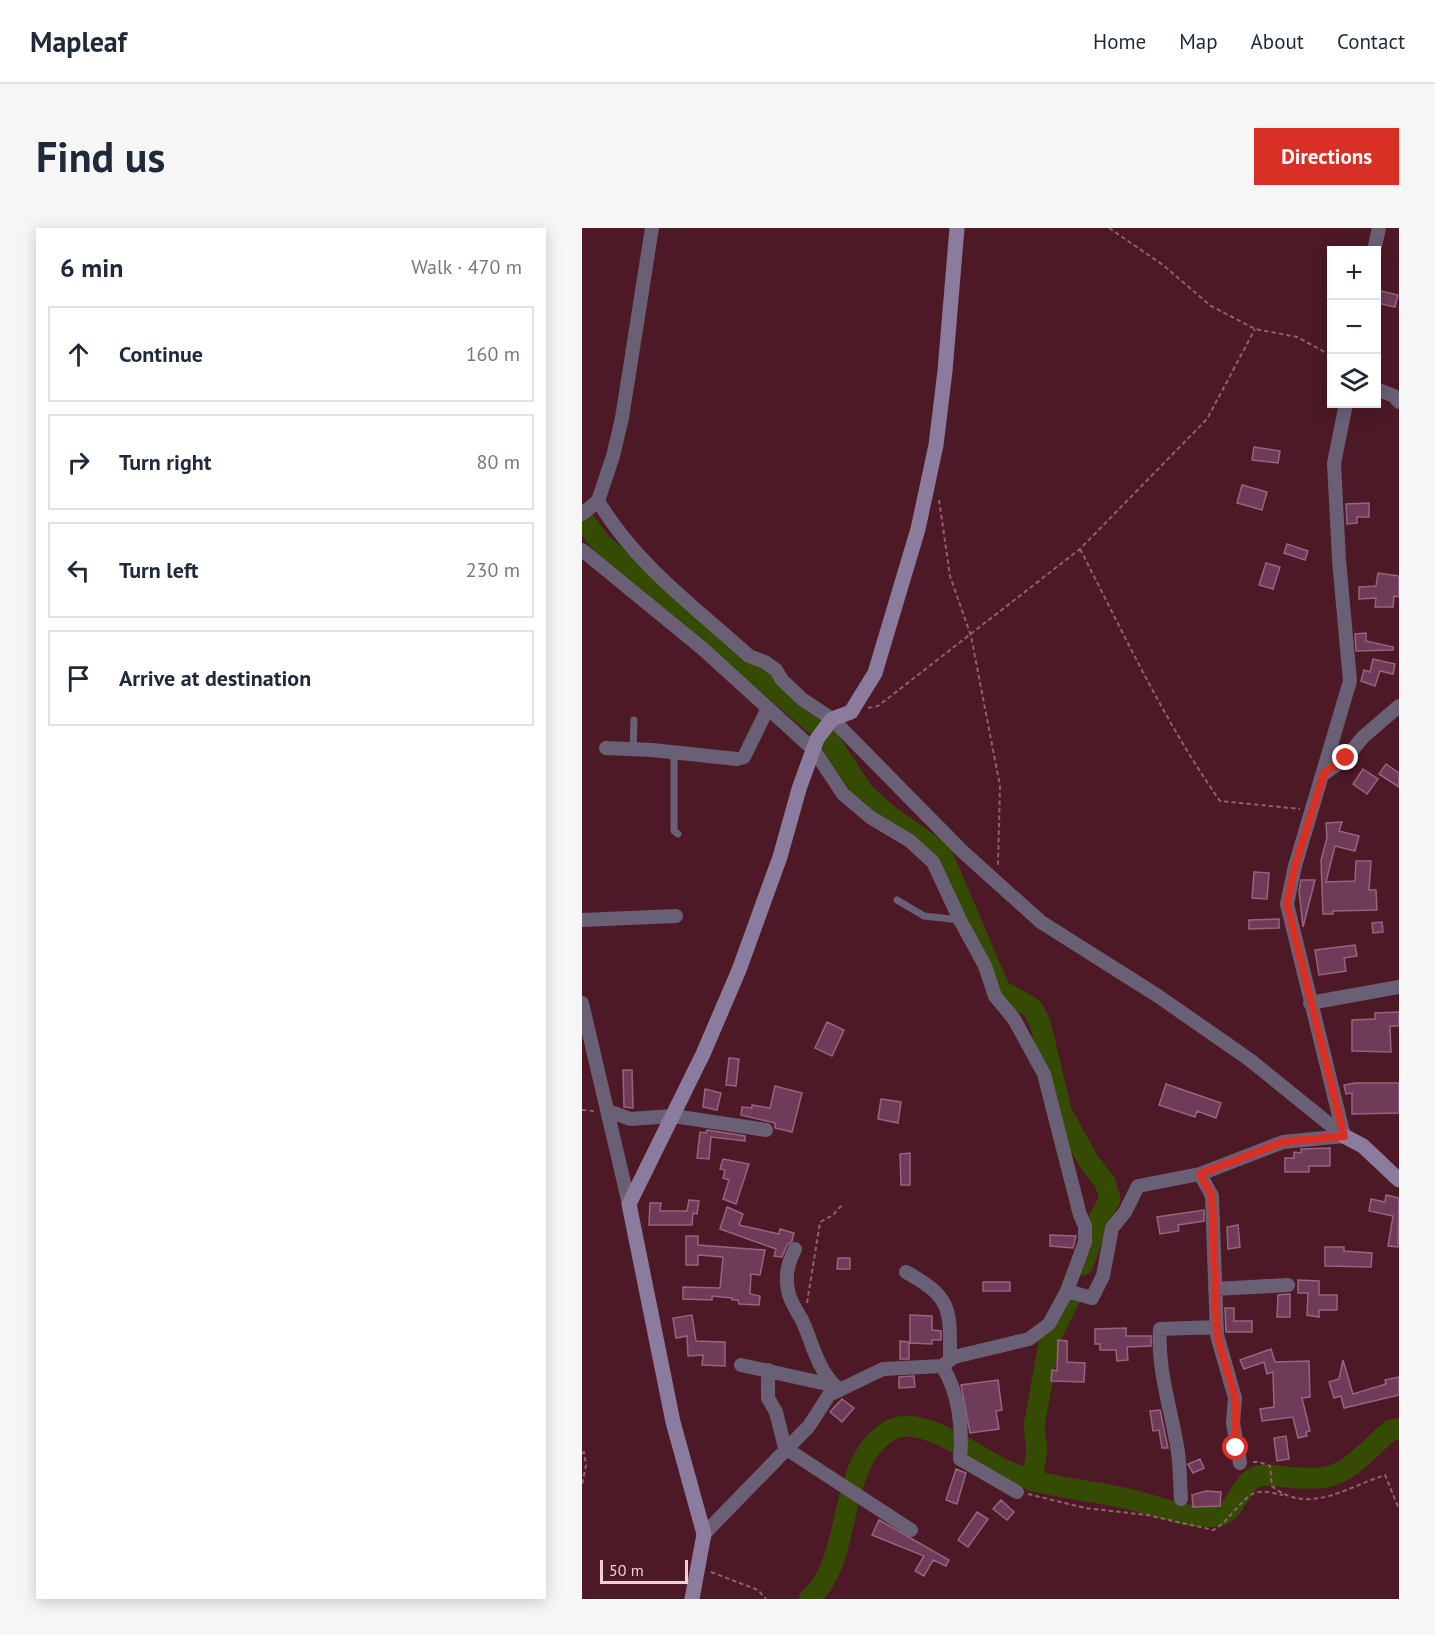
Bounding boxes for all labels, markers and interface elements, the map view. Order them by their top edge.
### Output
text: Mapleaf [30,23,127,60]
text: Home [1093,28,1146,55]
text: Map [1179,28,1218,55]
text: About [1251,28,1304,55]
text: Contact [1337,28,1405,55]
button: Directions [1254,128,1399,185]
text: Find us [36,129,165,184]
map controls [1327,246,1381,408]
button: + [1327,246,1381,300]
text: 6 min [60,251,123,284]
text: Walk · 470 m [411,254,522,280]
button: − [1327,300,1381,354]
icon: ahead [62,338,95,371]
text: Continue [119,340,203,368]
text: 160 m [466,341,520,367]
button: layers [1327,354,1381,408]
icon: right [62,446,95,479]
text: Turn right [119,448,211,476]
text: 80 m [477,449,520,475]
icon: left [62,554,95,587]
text: Turn left [119,556,199,584]
text: 230 m [466,557,520,583]
icon: arrive [62,662,95,695]
text: Arrive at destination [119,664,311,692]
route end [1332,744,1358,770]
route start [1222,1434,1248,1460]
scale bar [600,1557,688,1584]
text: 50 m [609,1560,644,1580]

